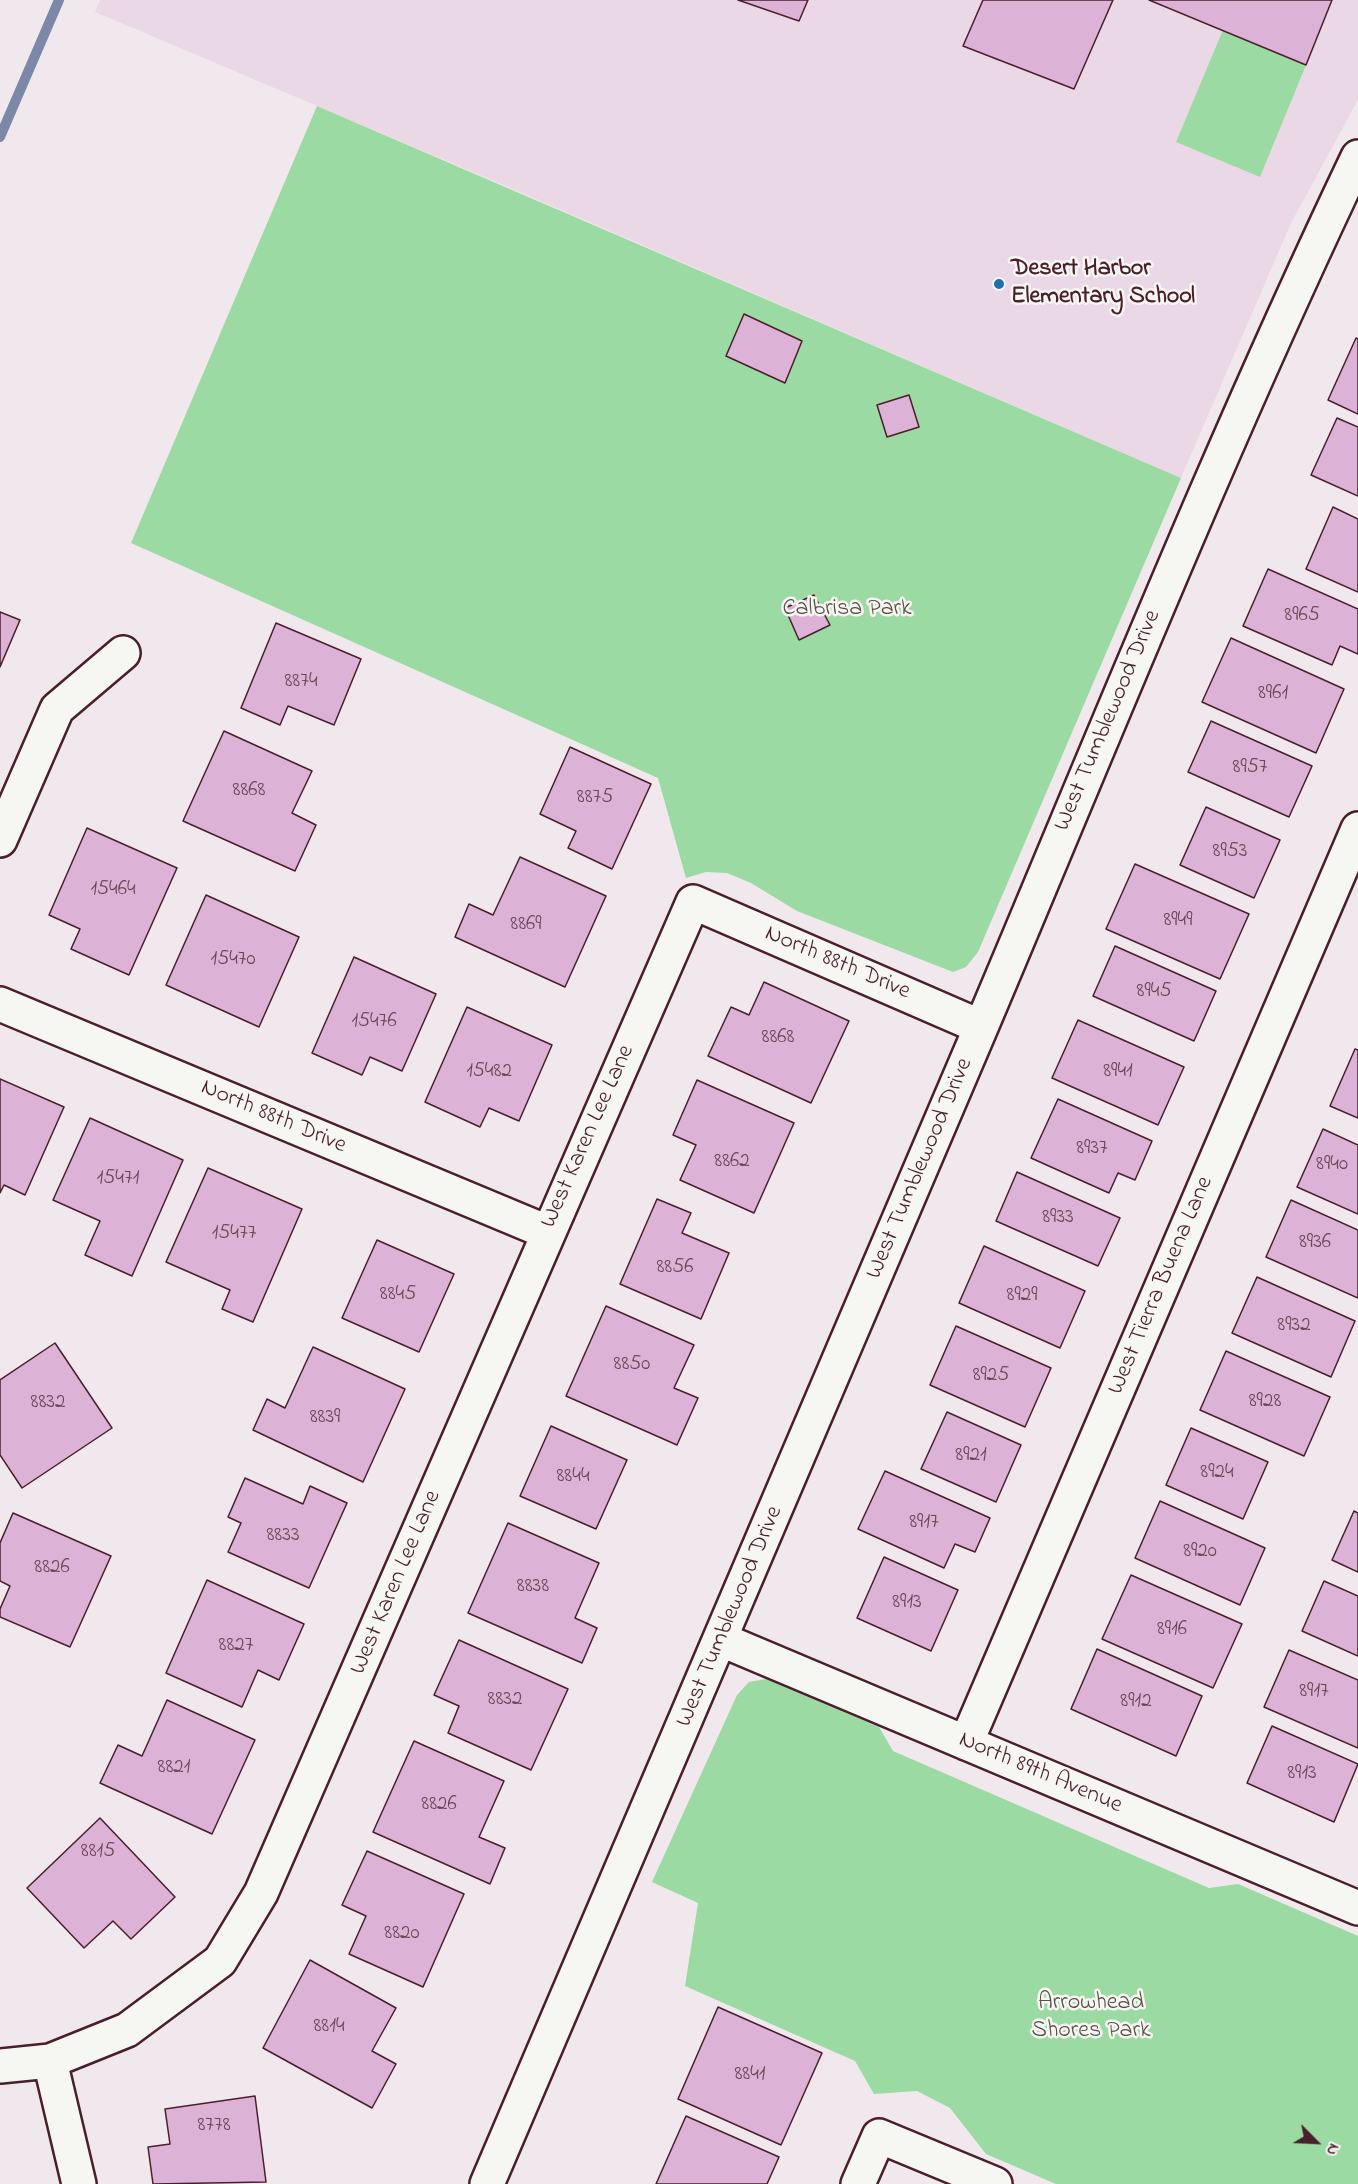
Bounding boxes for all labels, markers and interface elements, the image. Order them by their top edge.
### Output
place label: Desert Harbor Elementary School [1011,256,1195,312]
marker: Desert Harbor Elementary School [992,277,1006,291]
park label: Calbrisa Park [782,596,912,624]
house number: 8965 [1284,604,1320,630]
street label: West Tumblewood Drive [1049,606,1169,836]
house number: 8874 [284,670,318,696]
house number: 8961 [1258,682,1288,708]
house number: 8957 [1233,756,1267,782]
house number: 8868 [233,779,265,805]
house number: 8875 [577,786,613,812]
house number: 8953 [1213,840,1247,866]
house number: 15464 [90,878,136,904]
house number: 8949 [1163,909,1193,935]
house number: 8869 [510,913,542,939]
street label: North 88th Drive [760,920,914,1008]
house number: 15470 [210,948,256,974]
house number: 8945 [1137,980,1171,1006]
house number: 15476 [351,1010,397,1036]
house number: 8868 [762,1026,794,1052]
street label: West Karen Lee Lane [536,1041,642,1233]
street label: West Tumblewood Drive [861,1054,981,1284]
house number: 15482 [466,1060,512,1086]
house number: 8941 [1103,1060,1133,1086]
street label: North 88th Drive [196,1074,350,1162]
house number: 8937 [1076,1137,1108,1163]
house number: 8862 [714,1150,750,1176]
house number: 8940 [1316,1153,1348,1179]
house number: 15471 [97,1167,139,1193]
street label: West Tierra Buena Lane [1103,1173,1221,1399]
house number: 8933 [1042,1206,1074,1232]
house number: 15477 [212,1222,256,1248]
house number: 8936 [1299,1231,1331,1257]
house number: 8856 [656,1256,694,1282]
house number: 8845 [380,1283,416,1309]
house number: 8929 [1007,1284,1037,1310]
house number: 8932 [1277,1314,1311,1340]
house number: 8850 [614,1353,650,1379]
house number: 8925 [973,1364,1009,1390]
house number: 8928 [1249,1390,1281,1416]
house number: 8832 [31,1391,65,1417]
house number: 8839 [310,1406,340,1432]
house number: 8921 [955,1444,987,1470]
house number: 8924 [1200,1461,1234,1487]
house number: 8844 [556,1465,590,1491]
street label: West Karen Lee Lane [345,1487,449,1679]
street label: West Tumblewood Drive [671,1502,791,1732]
house number: 8917 [909,1511,939,1537]
house number: 8833 [266,1524,300,1550]
house number: 8920 [1183,1540,1217,1566]
house number: 8826 [34,1556,70,1582]
house number: 8838 [517,1575,549,1601]
house number: 8913 [892,1591,922,1617]
house number: 8916 [1157,1618,1187,1644]
house number: 8827 [219,1634,253,1660]
house number: 8917 [1299,1680,1329,1706]
house number: 8832 [488,1688,522,1714]
house number: 8912 [1120,1690,1152,1716]
street label: North 89th Avenue [954,1727,1126,1821]
house number: 8821 [158,1756,190,1782]
house number: 8913 [1287,1762,1317,1788]
house number: 8826 [421,1793,457,1819]
house number: 8815 [81,1840,115,1866]
house number: 8820 [384,1922,420,1948]
park label: Arrowhead Shores Park [1031,1990,1151,2046]
house number: 8814 [313,2015,345,2041]
house number: 8841 [734,2063,766,2089]
north arrow [1286,2112,1346,2172]
house number: 8778 [197,2114,231,2140]
text: N [1319,2140,1346,2159]

